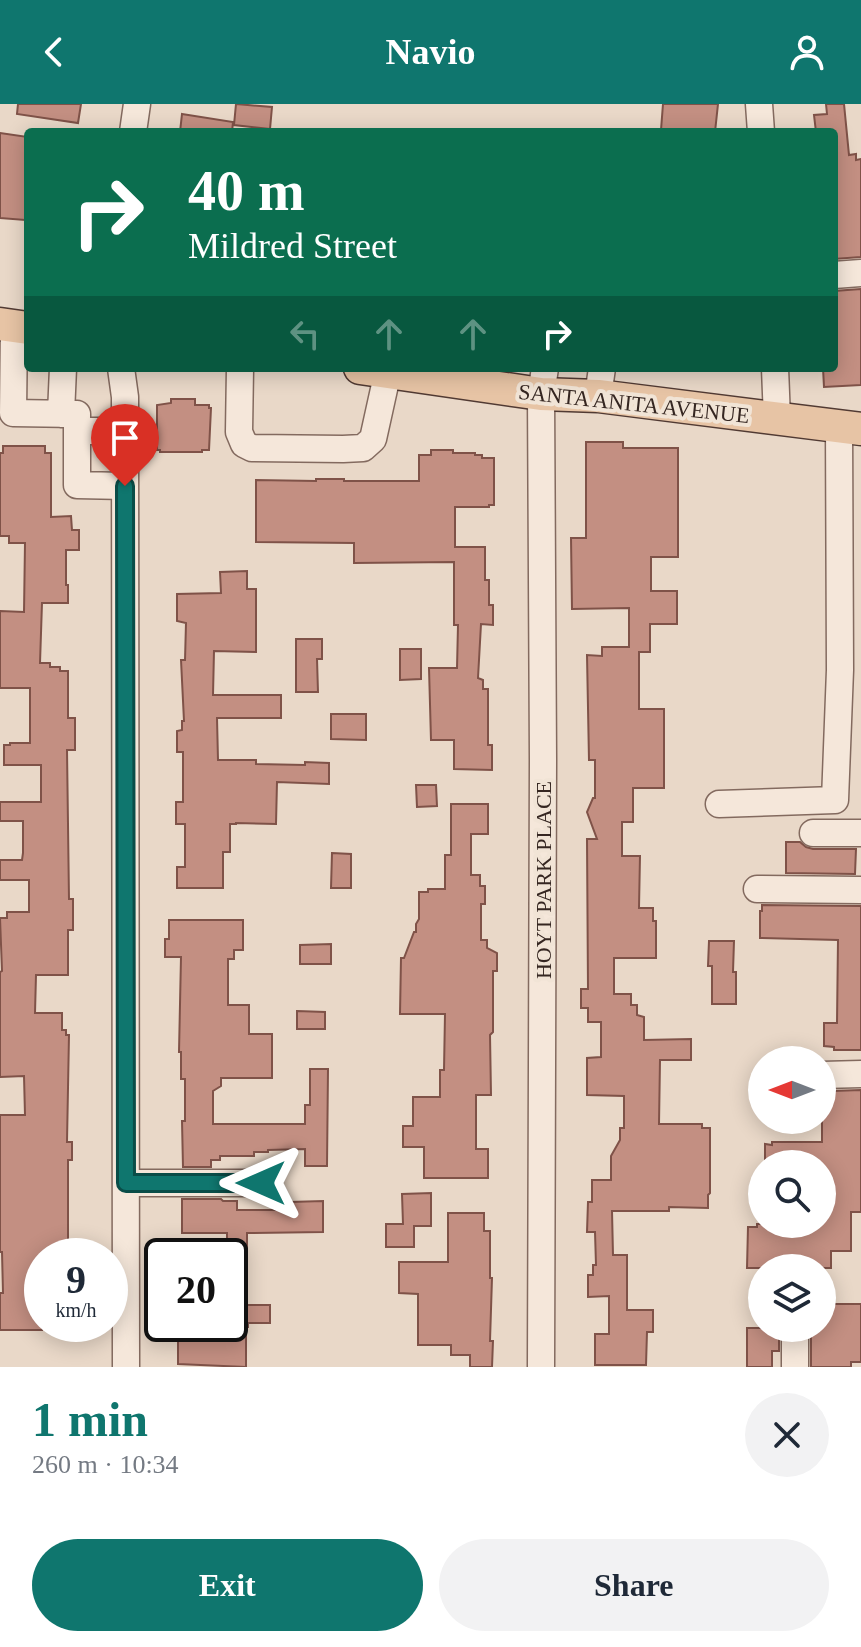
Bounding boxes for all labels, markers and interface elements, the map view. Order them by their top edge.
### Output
icon: back [32,30,76,74]
icon: person [785,30,829,74]
text: Navio [386,32,476,72]
icon: right [56,160,160,264]
text: 40 m [188,160,305,222]
text: Mildred Street [188,226,397,266]
icon: left [283,312,327,356]
icon: ahead [367,312,411,356]
icon: ahead [451,312,495,356]
icon: right [535,312,579,356]
street label: SANTA ANITA AVENUE [517,379,751,428]
pin [91,404,159,486]
icon: arrive [103,416,147,460]
street label: HOYT PARK PLACE [531,781,556,979]
north arrow [748,1046,836,1134]
map controls [748,1046,836,1342]
position arrow [219,1141,303,1225]
button: search [748,1150,836,1238]
speed limit sign: 20 [144,1238,248,1342]
button: layers [748,1254,836,1342]
text: 9 [66,1257,86,1302]
text: km/h [55,1299,97,1321]
text: 1 min [32,1393,148,1446]
button: close [745,1393,829,1477]
text: 260 m · 10:34 [32,1450,179,1479]
button: Exit [32,1539,423,1631]
button: Share [439,1539,829,1631]

